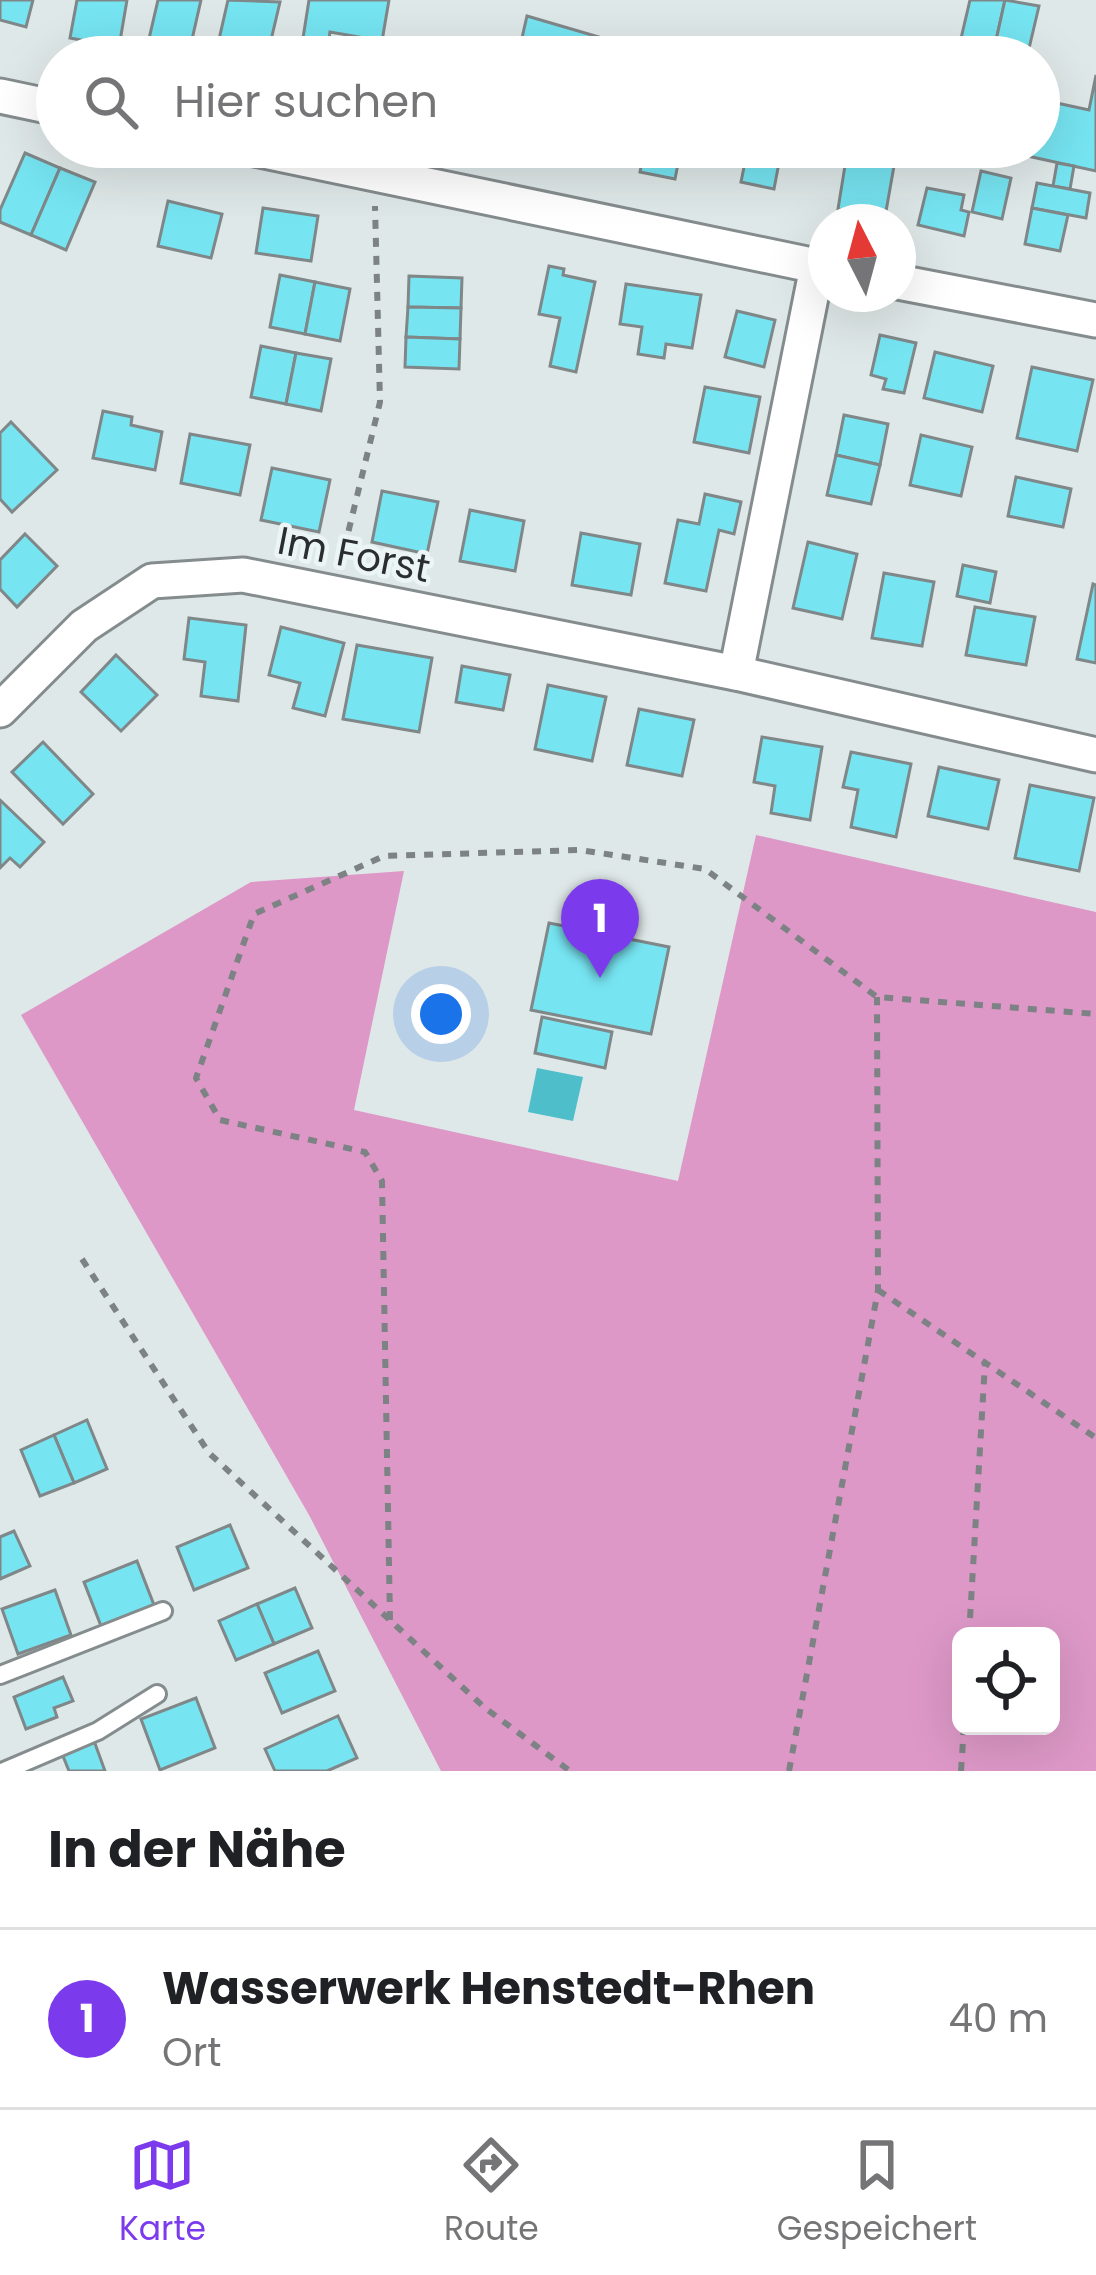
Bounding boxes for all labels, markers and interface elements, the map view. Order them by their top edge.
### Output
search box [36,36,1060,168]
icon: search [78,69,144,135]
text: Hier suchen [174,70,438,133]
north arrow [808,204,916,312]
street label: Im Forst [273,513,435,596]
pin: 1 [561,879,639,978]
your location [411,984,471,1044]
map controls [952,1627,1060,1735]
button: locate [952,1627,1060,1735]
text: In der Nähe [48,1813,346,1885]
text: Wasserwerk Henstedt-Rhen [162,1957,815,2020]
text: 1 [80,1991,94,2046]
text: 40 m [948,1991,1048,2046]
text: Ort [162,2025,221,2080]
tab: Karte [119,2132,206,2254]
tab: Route [444,2132,539,2254]
tab: Gespeichert [777,2132,977,2254]

